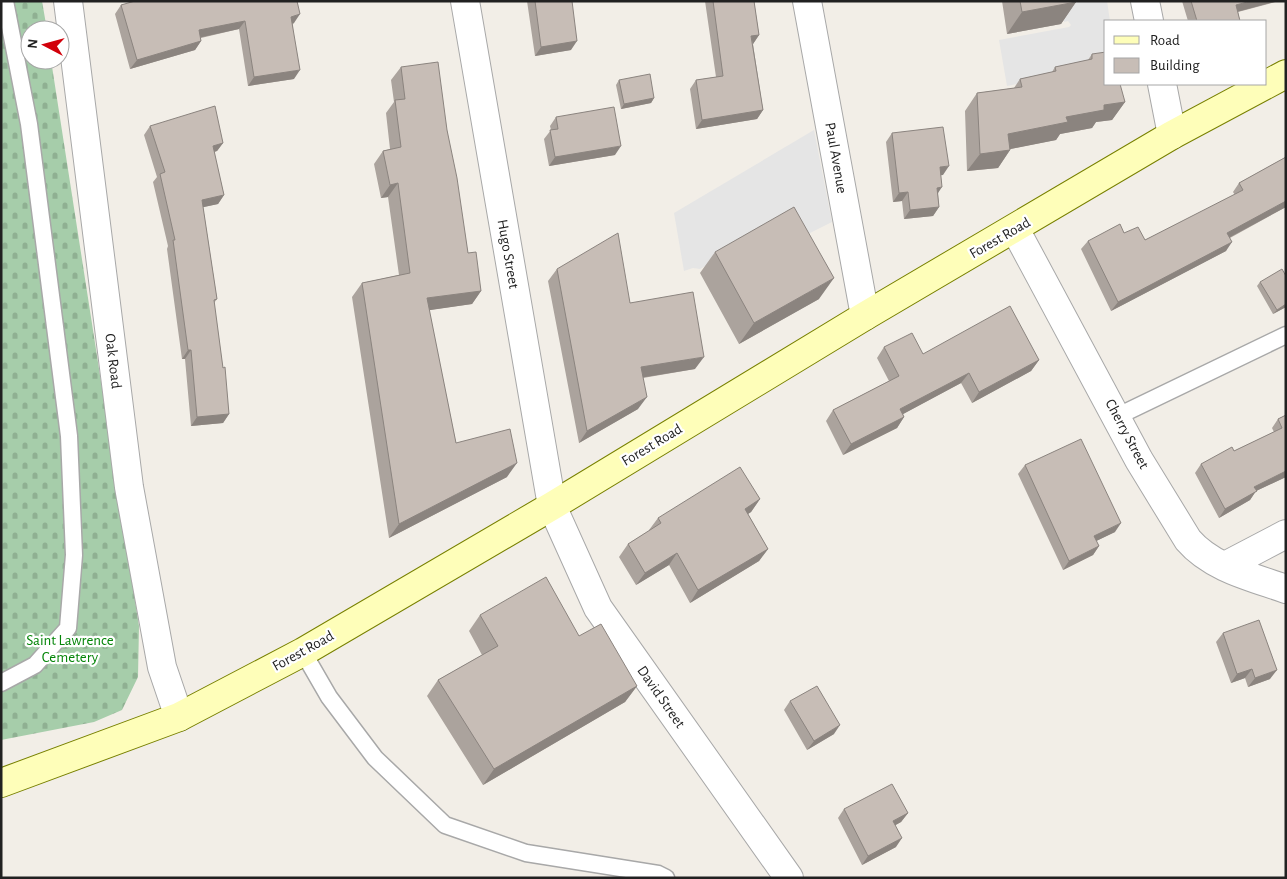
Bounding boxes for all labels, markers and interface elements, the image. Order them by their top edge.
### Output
north arrow [20,20,70,70]
legend [1104,20,1267,85]
text: Road [1150,33,1180,48]
text: N [26,38,41,49]
text: Building [1150,58,1200,73]
street label: Paul Avenue [822,121,850,195]
street label: Forest Road [967,214,1033,261]
street label: Hugo Street [495,218,522,290]
street label: Oak Road [102,332,124,390]
street label: Cherry Street [1102,397,1152,472]
street label: Forest Road [619,421,685,469]
street label: Forest Road [270,628,336,674]
park label: Saint Lawrence Cemetery [26,633,114,665]
street label: David Street [634,663,688,731]

